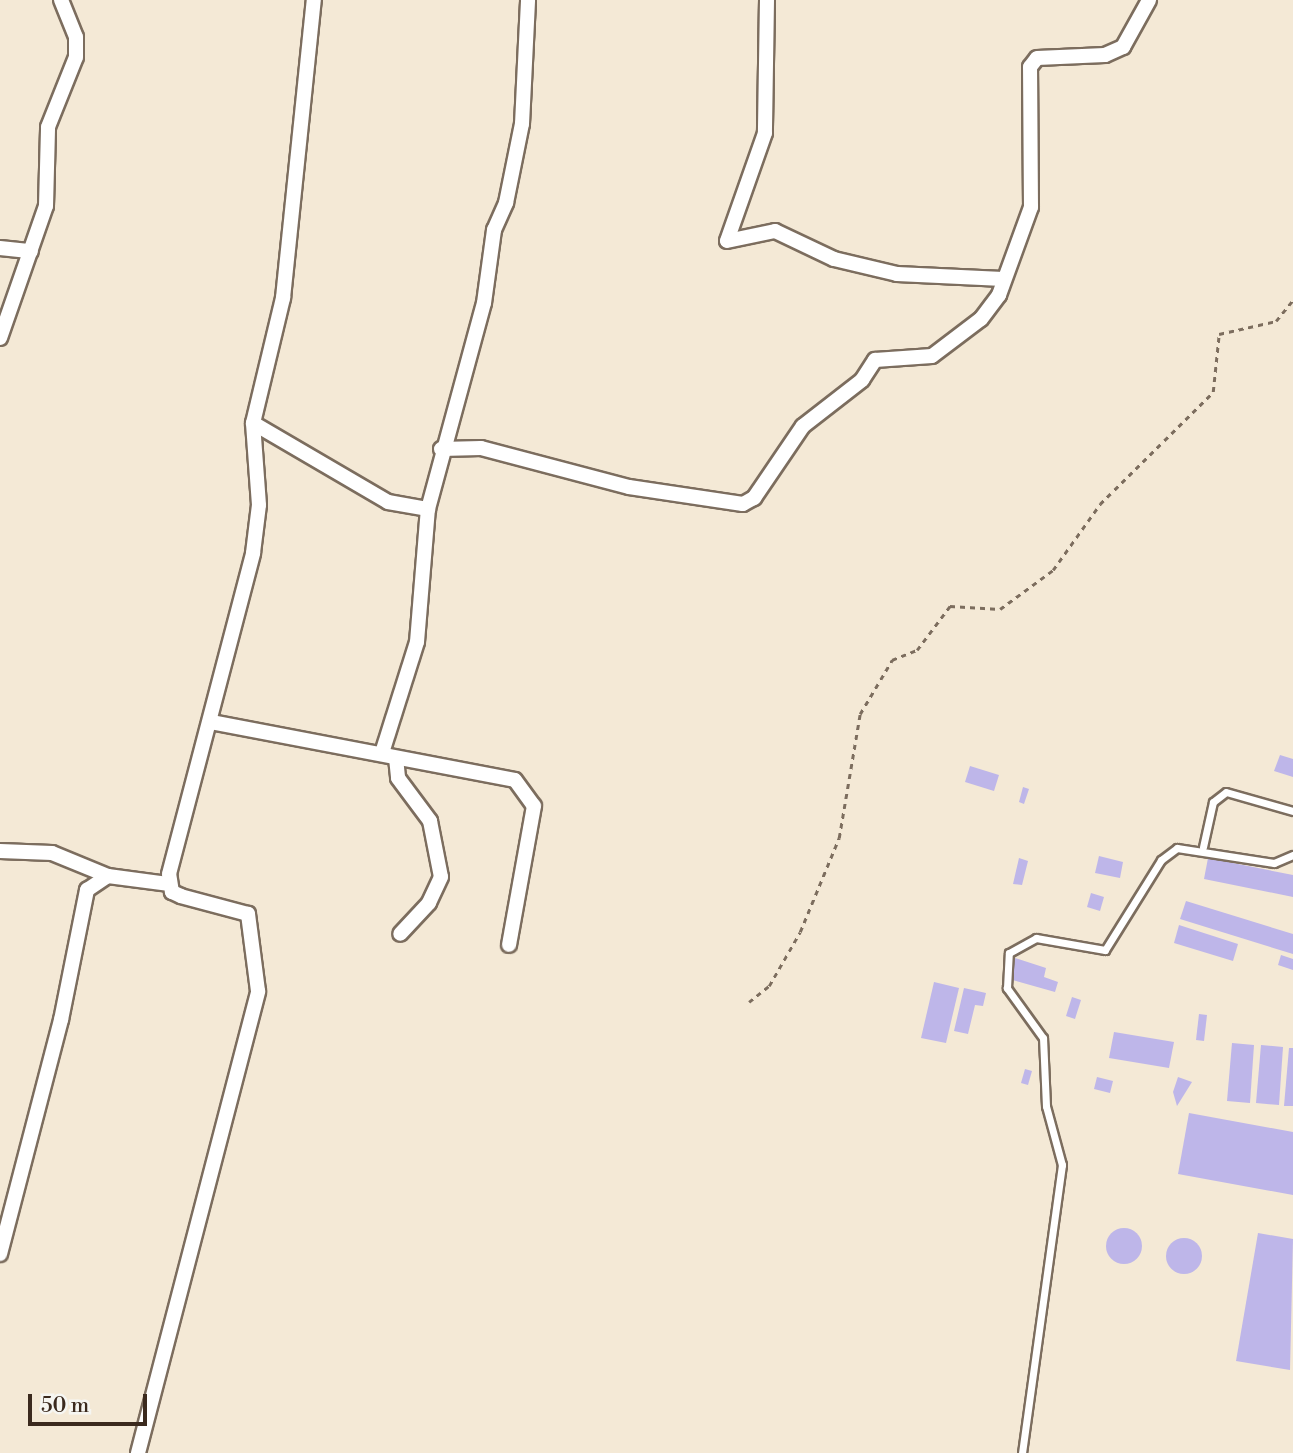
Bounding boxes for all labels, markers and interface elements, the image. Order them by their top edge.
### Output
scale bar [32,1380,150,1424]
text: 50 m [41,1393,89,1419]

